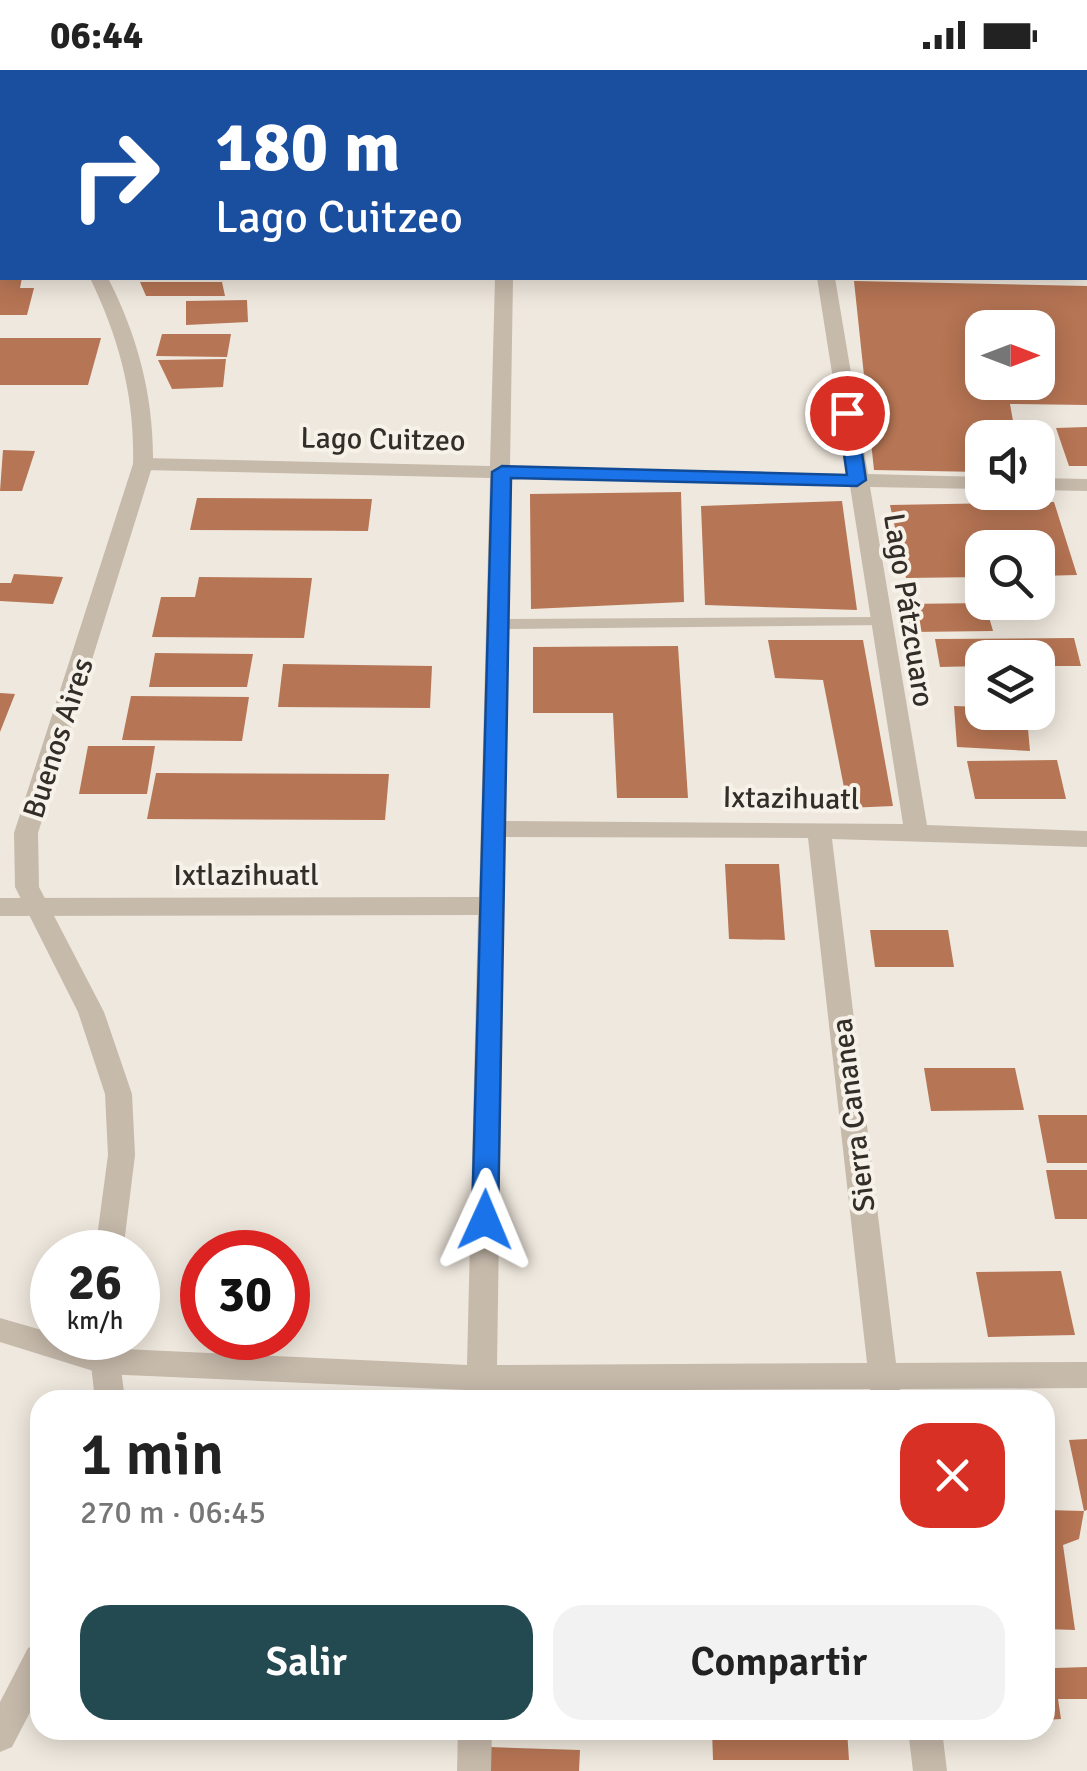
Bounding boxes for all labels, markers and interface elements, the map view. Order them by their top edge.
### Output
text: 06:44 [50,12,143,59]
text: 180 m [215,104,400,190]
icon: right [50,110,180,240]
text: Lago Cuitzeo [215,190,463,245]
north arrow [965,310,1055,400]
map controls [965,310,1055,730]
pin [805,371,890,456]
icon: arrive [820,386,875,441]
street label: Lago Cuitzeo [300,420,466,459]
button: sound [965,420,1055,510]
street label: Lago Pátzcuaro [875,511,942,710]
button: search [965,530,1055,620]
button: layers [965,640,1055,730]
street label: Buenos Aires [15,653,102,823]
street label: Ixtazihuatl [722,779,860,818]
street label: Ixtlazihuatl [173,857,319,894]
street label: Sierra Cananea [823,1016,884,1214]
position arrow [433,1168,537,1272]
speed limit sign: 30 [180,1230,310,1360]
text: 26 [68,1252,122,1314]
text: km/h [67,1305,123,1336]
text: 1 min [80,1418,224,1492]
button: close [900,1423,1005,1528]
text: 270 m · 06:45 [80,1493,266,1532]
button: Salir [80,1605,533,1720]
button: Compartir [553,1605,1005,1720]

